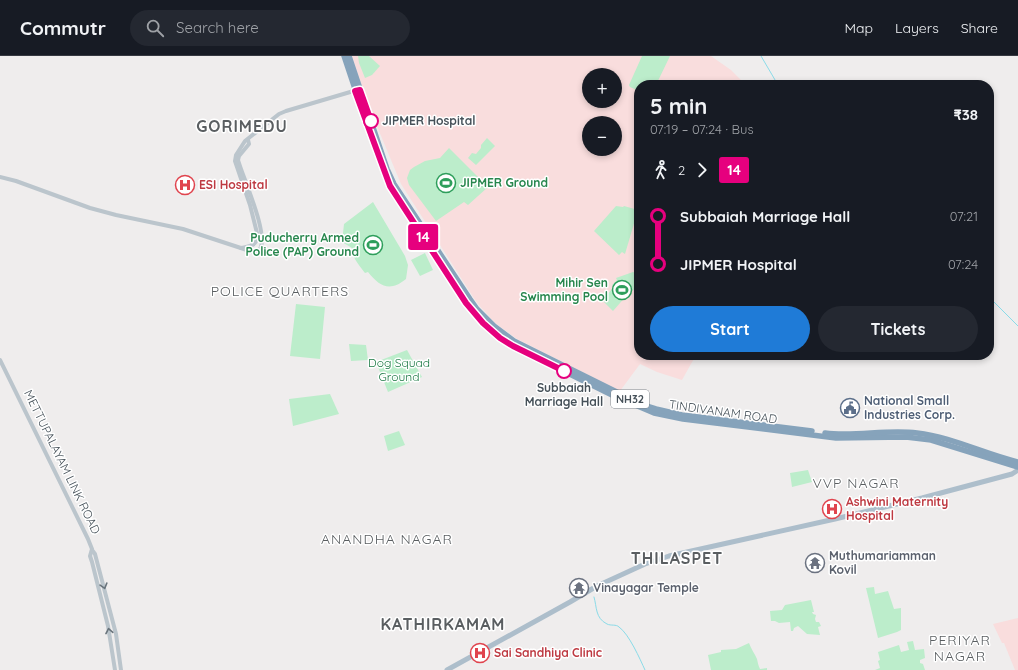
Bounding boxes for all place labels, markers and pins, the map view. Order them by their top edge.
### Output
marker: JIPMER Hospital [363,113,379,129]
place label: JIPMER Hospital [382,113,475,128]
sports icon: JIPMER Ground [435,172,457,194]
hospital icon: ESI Hospital [174,174,196,196]
place label: JIPMER Ground [460,175,548,190]
place label: ESI Hospital [199,177,268,192]
place label: Puducherry Armed Police (PAP) Ground [246,230,359,259]
sports icon: Puducherry Armed Police (PAP) Ground [362,234,384,256]
place label: Mihir Sen Swimming Pool [520,275,608,304]
sports icon: Mihir Sen Swimming Pool [611,279,633,301]
marker: Subbaiah Marriage Hall [556,363,572,379]
place label: Subbaiah Marriage Hall [525,380,603,409]
place label: National Small Industries Corp. [864,393,955,422]
public building icon: National Small Industries Corp. [839,397,861,419]
place label: Ashwini Maternity Hospital [846,494,948,523]
hospital icon: Ashwini Maternity Hospital [821,498,843,520]
place label: Muthumariamman Kovil [829,548,936,577]
temple icon: Muthumariamman Kovil [804,552,826,574]
temple icon: Vinayagar Temple [568,577,590,599]
place label: Vinayagar Temple [593,580,699,595]
hospital icon: Sai Sandhiya Clinic [469,642,491,664]
place label: Sai Sandhiya Clinic [494,645,602,660]

